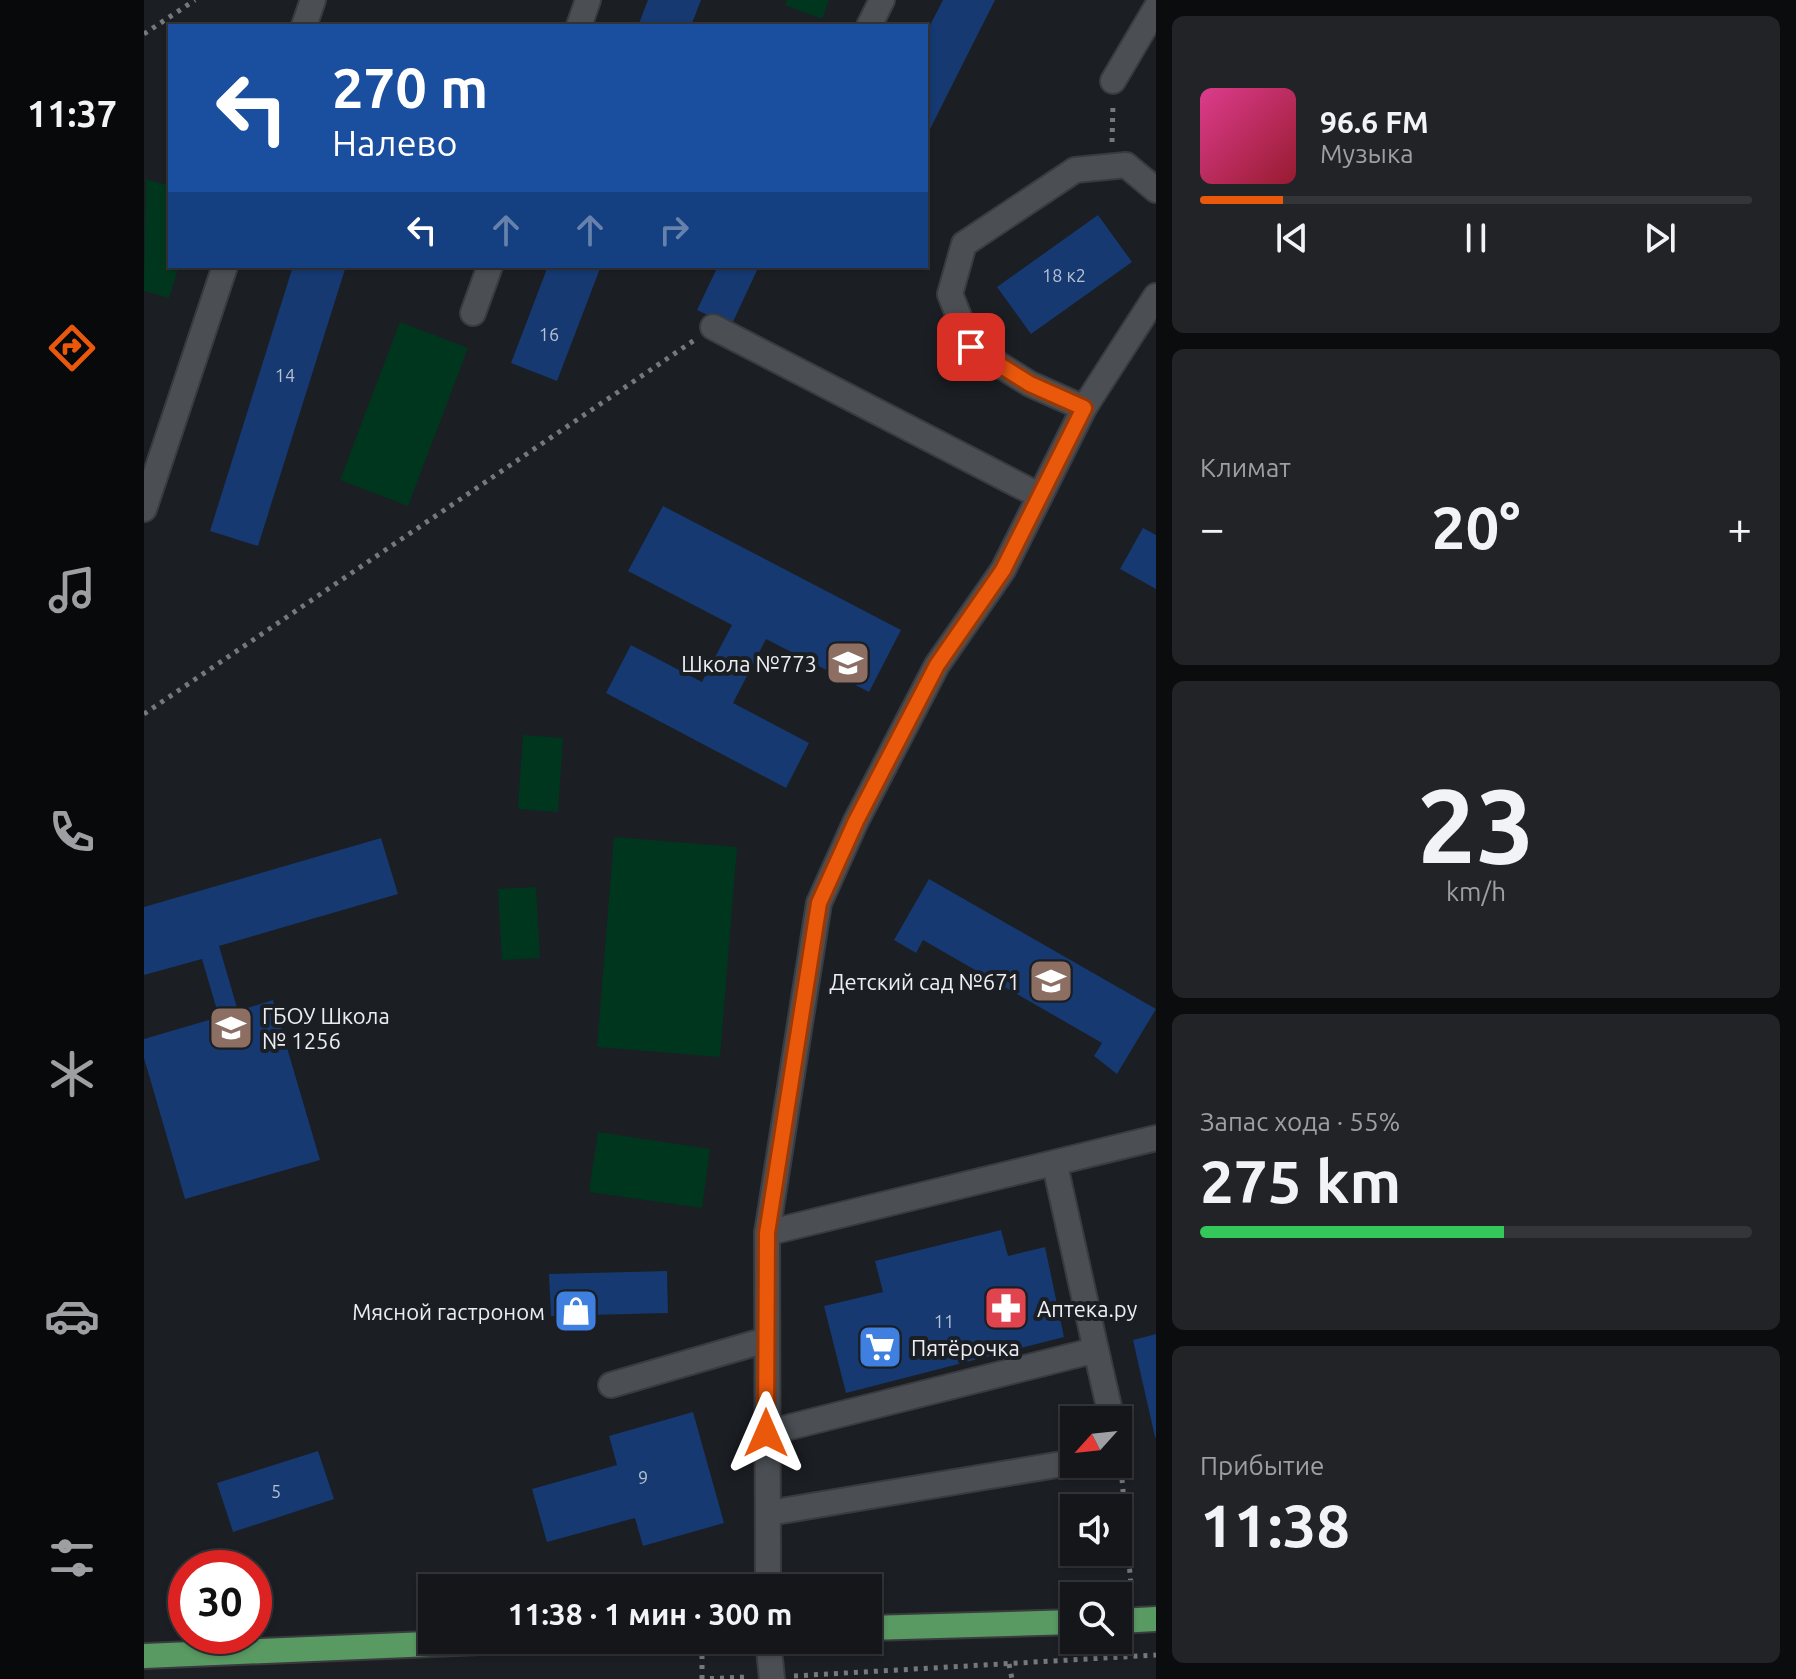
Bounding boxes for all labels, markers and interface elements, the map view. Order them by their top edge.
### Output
icon: left [200,56,304,160]
text: 270 m [332,56,488,119]
text: 11:37 [27,93,117,134]
text: 96.6 FM [1320,105,1429,139]
text: Налево [332,122,457,163]
text: Музыка [1320,139,1414,168]
icon: left [400,208,444,252]
icon: ahead [484,208,528,252]
icon: ahead [568,208,612,252]
icon: right [652,208,696,252]
icon: previous [1270,216,1314,260]
icon: pause [1454,216,1498,260]
icon: next [1638,216,1682,260]
house number: 18 к2 [1042,265,1086,285]
pin [937,313,1005,381]
icon: directions [44,320,100,376]
house number: 16 [539,324,559,344]
icon: arrive [949,325,993,369]
house number: 14 [275,365,295,385]
text: Климат [1200,453,1291,482]
text: 20° [1432,493,1520,560]
text: − [1200,503,1225,552]
text: + [1727,503,1752,552]
icon: music [44,562,100,618]
school or university icon: Школа №773 [824,639,872,687]
place label: Школа №773 [681,651,817,676]
text: 23 [1417,766,1535,883]
icon: phone [44,804,100,860]
text: km/h [1446,877,1506,906]
school or university icon: Детский сад №671 [1027,957,1075,1005]
place label: Детский сад №671 [829,969,1020,994]
place label: ГБОУ Школа № 1256 [262,1003,390,1053]
school or university icon: ГБОУ Школа № 1256 [207,1004,255,1052]
icon: climate [44,1046,100,1102]
text: Запас хода · 55% [1200,1107,1400,1136]
text: 275 km [1200,1147,1401,1214]
pharmacy icon: Аптека.ру [982,1284,1030,1332]
shop icon: Мясной гастроном [552,1287,600,1335]
icon: car [44,1288,100,1344]
place label: Аптека.ру [1037,1296,1138,1321]
place label: Мясной гастроном [352,1299,545,1324]
house number: 11 [934,1311,954,1331]
supermarket icon: Пятёрочка [856,1323,904,1371]
place label: Пятёрочка [911,1335,1020,1360]
position arrow [724,1391,808,1475]
north arrow [1060,1406,1132,1478]
map controls [1060,1406,1132,1654]
text: Прибытие [1200,1451,1324,1480]
house number: 9 [638,1467,648,1487]
house number: 5 [271,1481,281,1501]
text: 11:38 [1200,1491,1350,1558]
button: sound [1060,1494,1132,1566]
icon: filters [44,1530,100,1586]
speed limit sign: 30 [168,1550,272,1654]
button: search [1060,1582,1132,1654]
text: 11:38 · 1 мин · 300 m [508,1597,792,1631]

